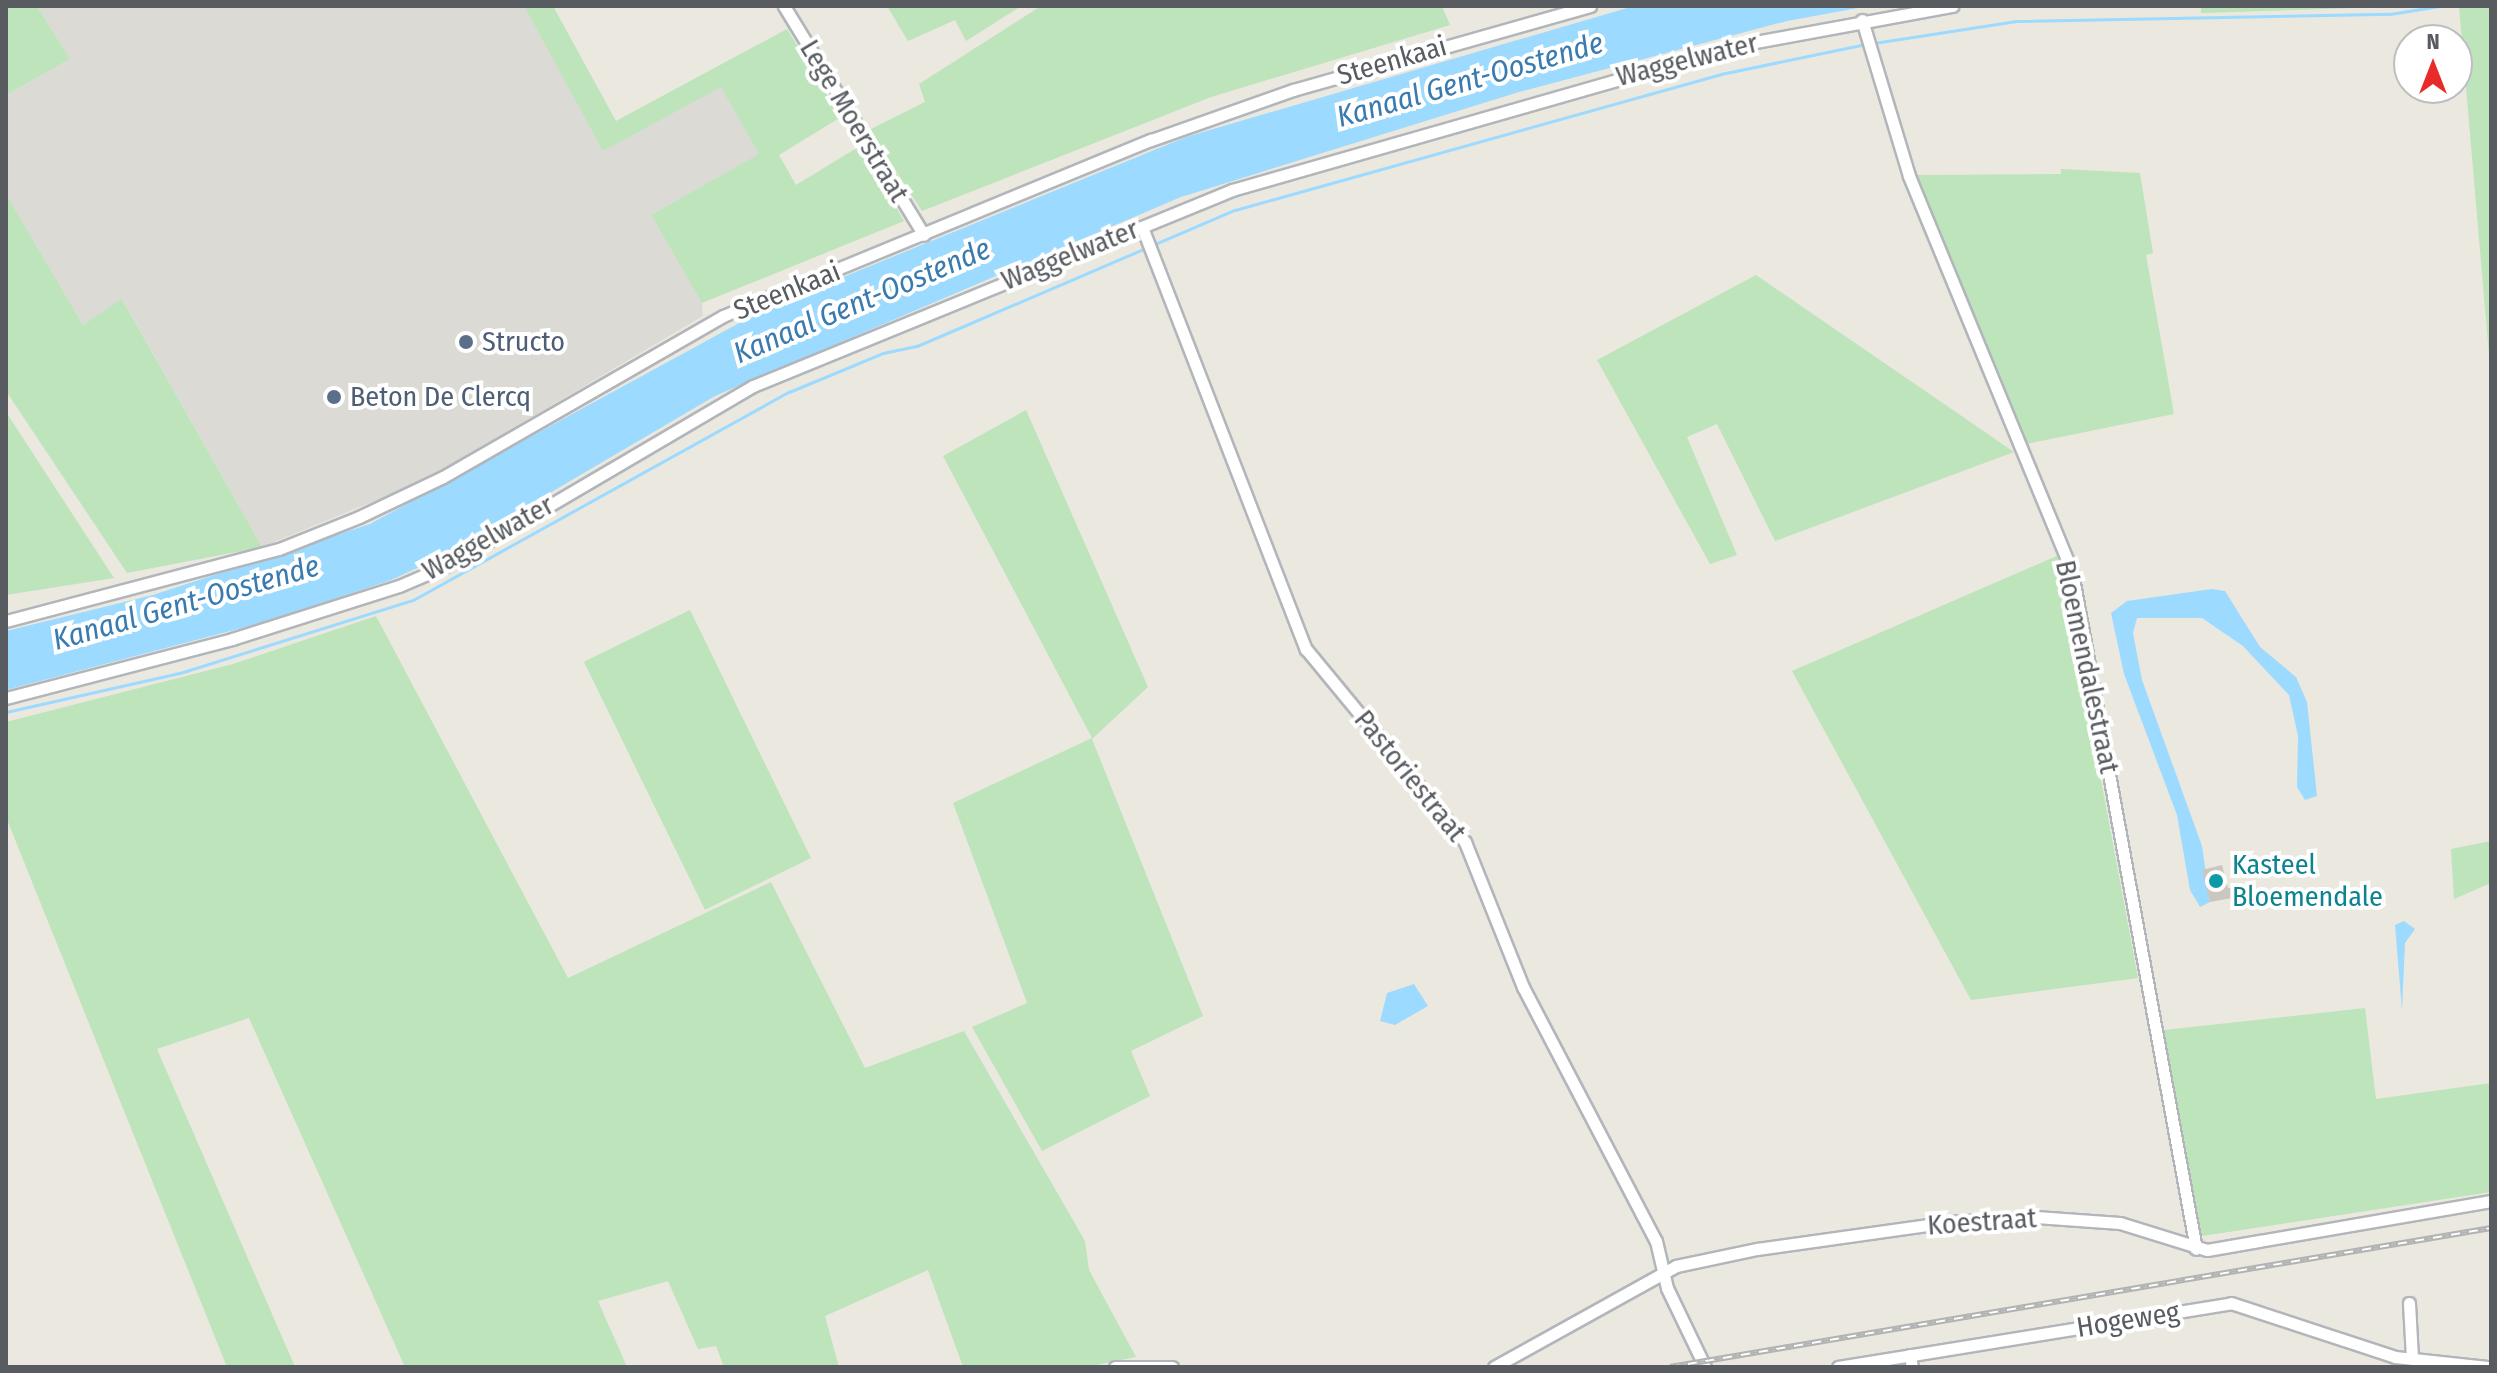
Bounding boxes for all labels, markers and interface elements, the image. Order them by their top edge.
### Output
north arrow [2393,24,2473,104]
water label: Kanaal Gent-Oostende [1333,25,1607,135]
street label: Waggelwater [1613,26,1761,94]
text: N [2426,28,2440,55]
street label: Steenkaai [1334,29,1450,93]
street label: Lege Moerstraat [792,34,916,208]
street label: Waggelwater [997,212,1143,298]
water label: Kanaal Gent-Oostende [728,231,996,371]
street label: Steenkaai [729,254,845,328]
place label: Structo [482,325,565,359]
marker: Structo [457,333,475,351]
place label: Beton De Clercq [350,380,531,414]
marker: Beton De Clercq [325,388,343,406]
street label: Waggelwater [417,488,559,588]
water label: Kanaal Gent-Oostende [49,548,323,658]
street label: Bloemendalestraat [2048,557,2126,777]
street label: Pastoriestraat [1347,704,1473,848]
place label: Kasteel Bloemendale [2232,848,2383,914]
marker: Kasteel Bloemendale [2207,872,2225,890]
street label: Koestraat [1926,1201,2038,1243]
street label: Hogeweg [2074,1295,2182,1345]

